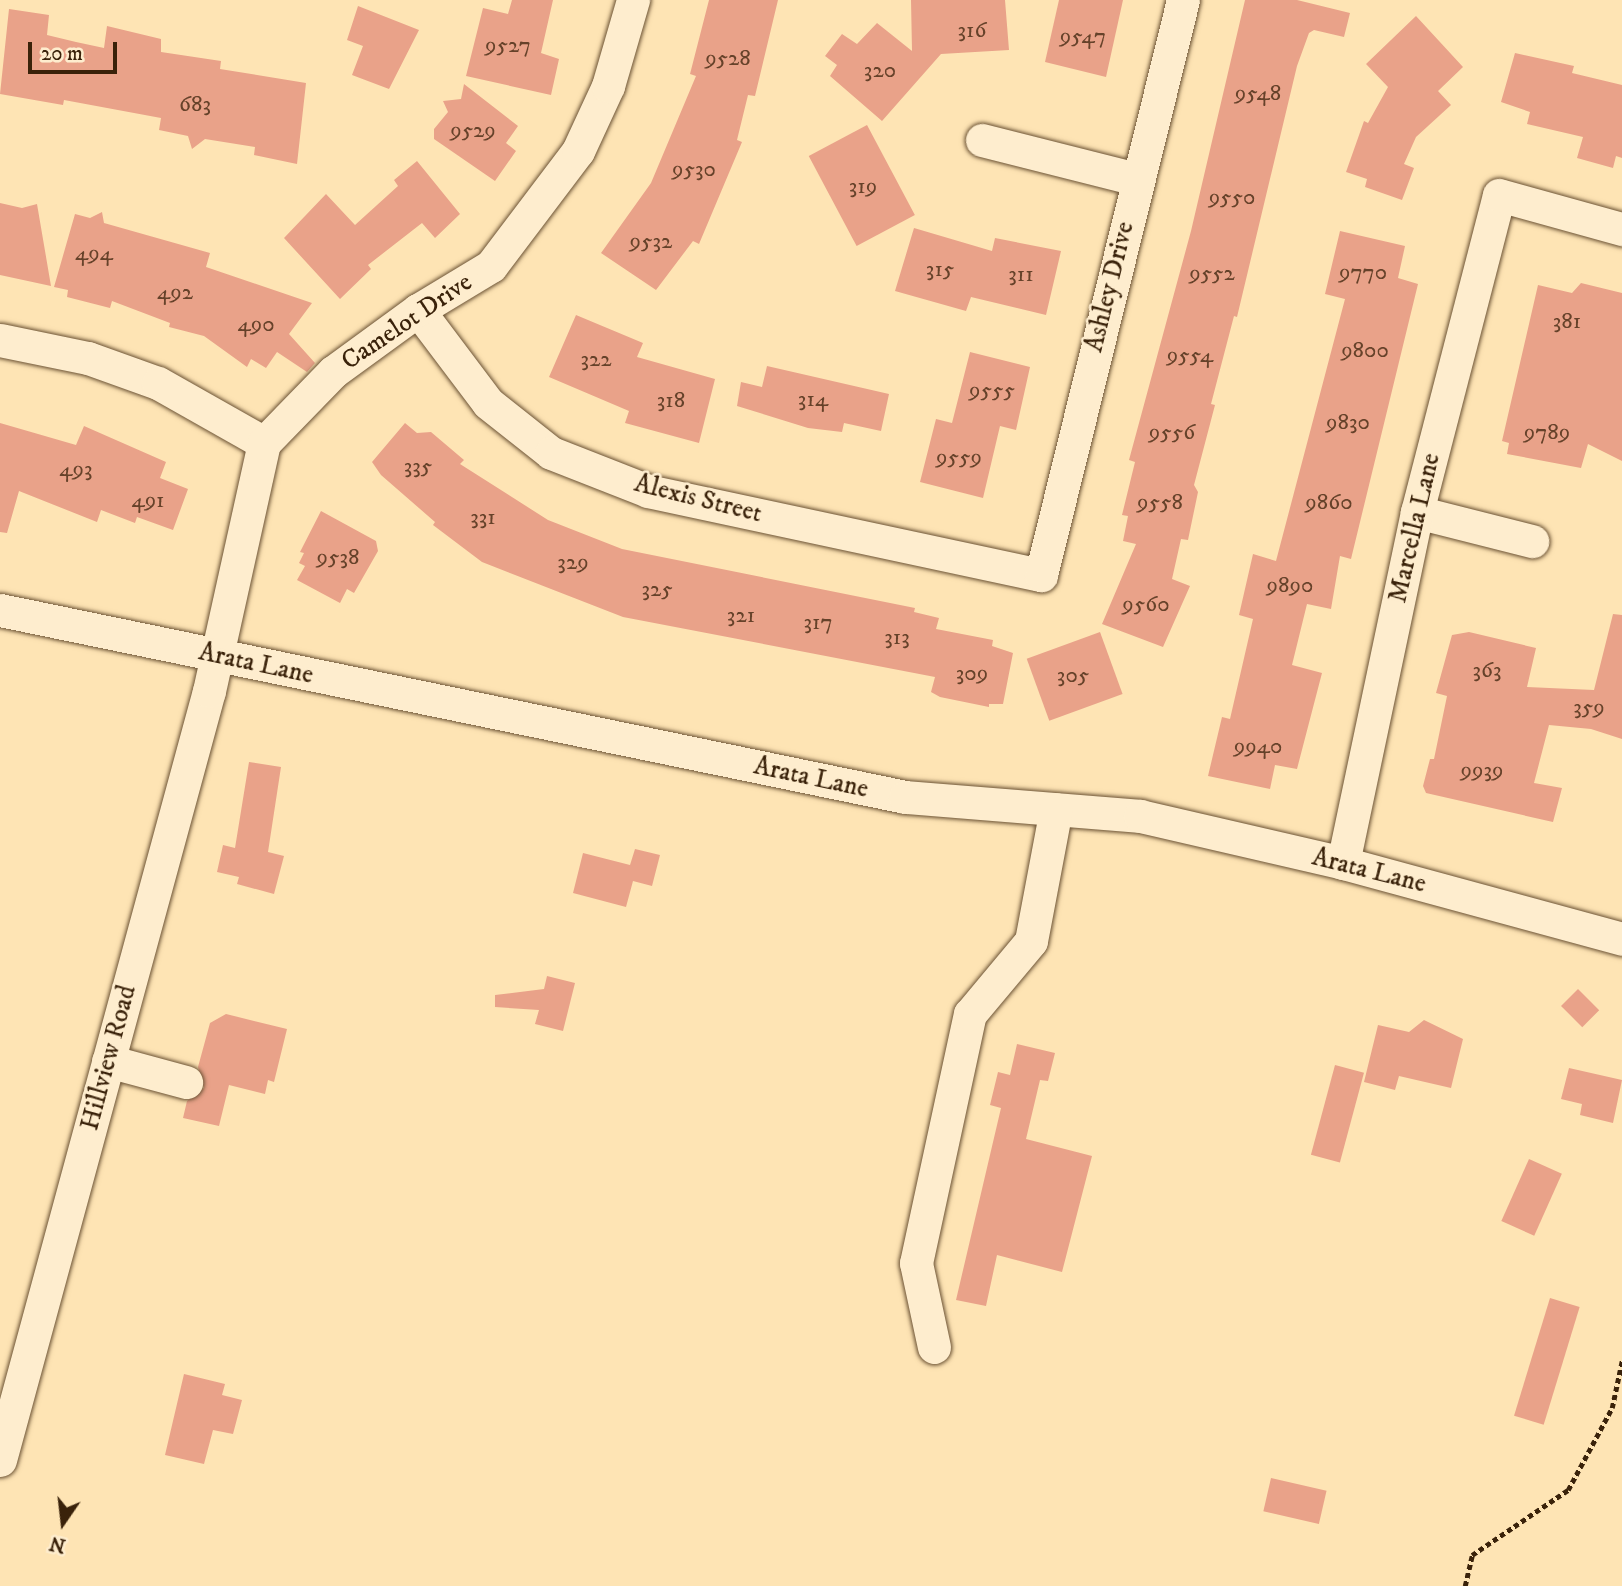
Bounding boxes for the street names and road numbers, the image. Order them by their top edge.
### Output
street label: Ashley Drive [1079,219,1141,355]
street label: Camelot Drive [336,267,478,377]
street label: Marcella Lane [1383,450,1447,606]
street label: Alexis Street [631,468,765,530]
street label: Arata Lane [196,637,316,691]
street label: Arata Lane [751,751,871,805]
street label: Arata Lane [1309,842,1429,900]
street label: Hillview Road [75,982,143,1134]

